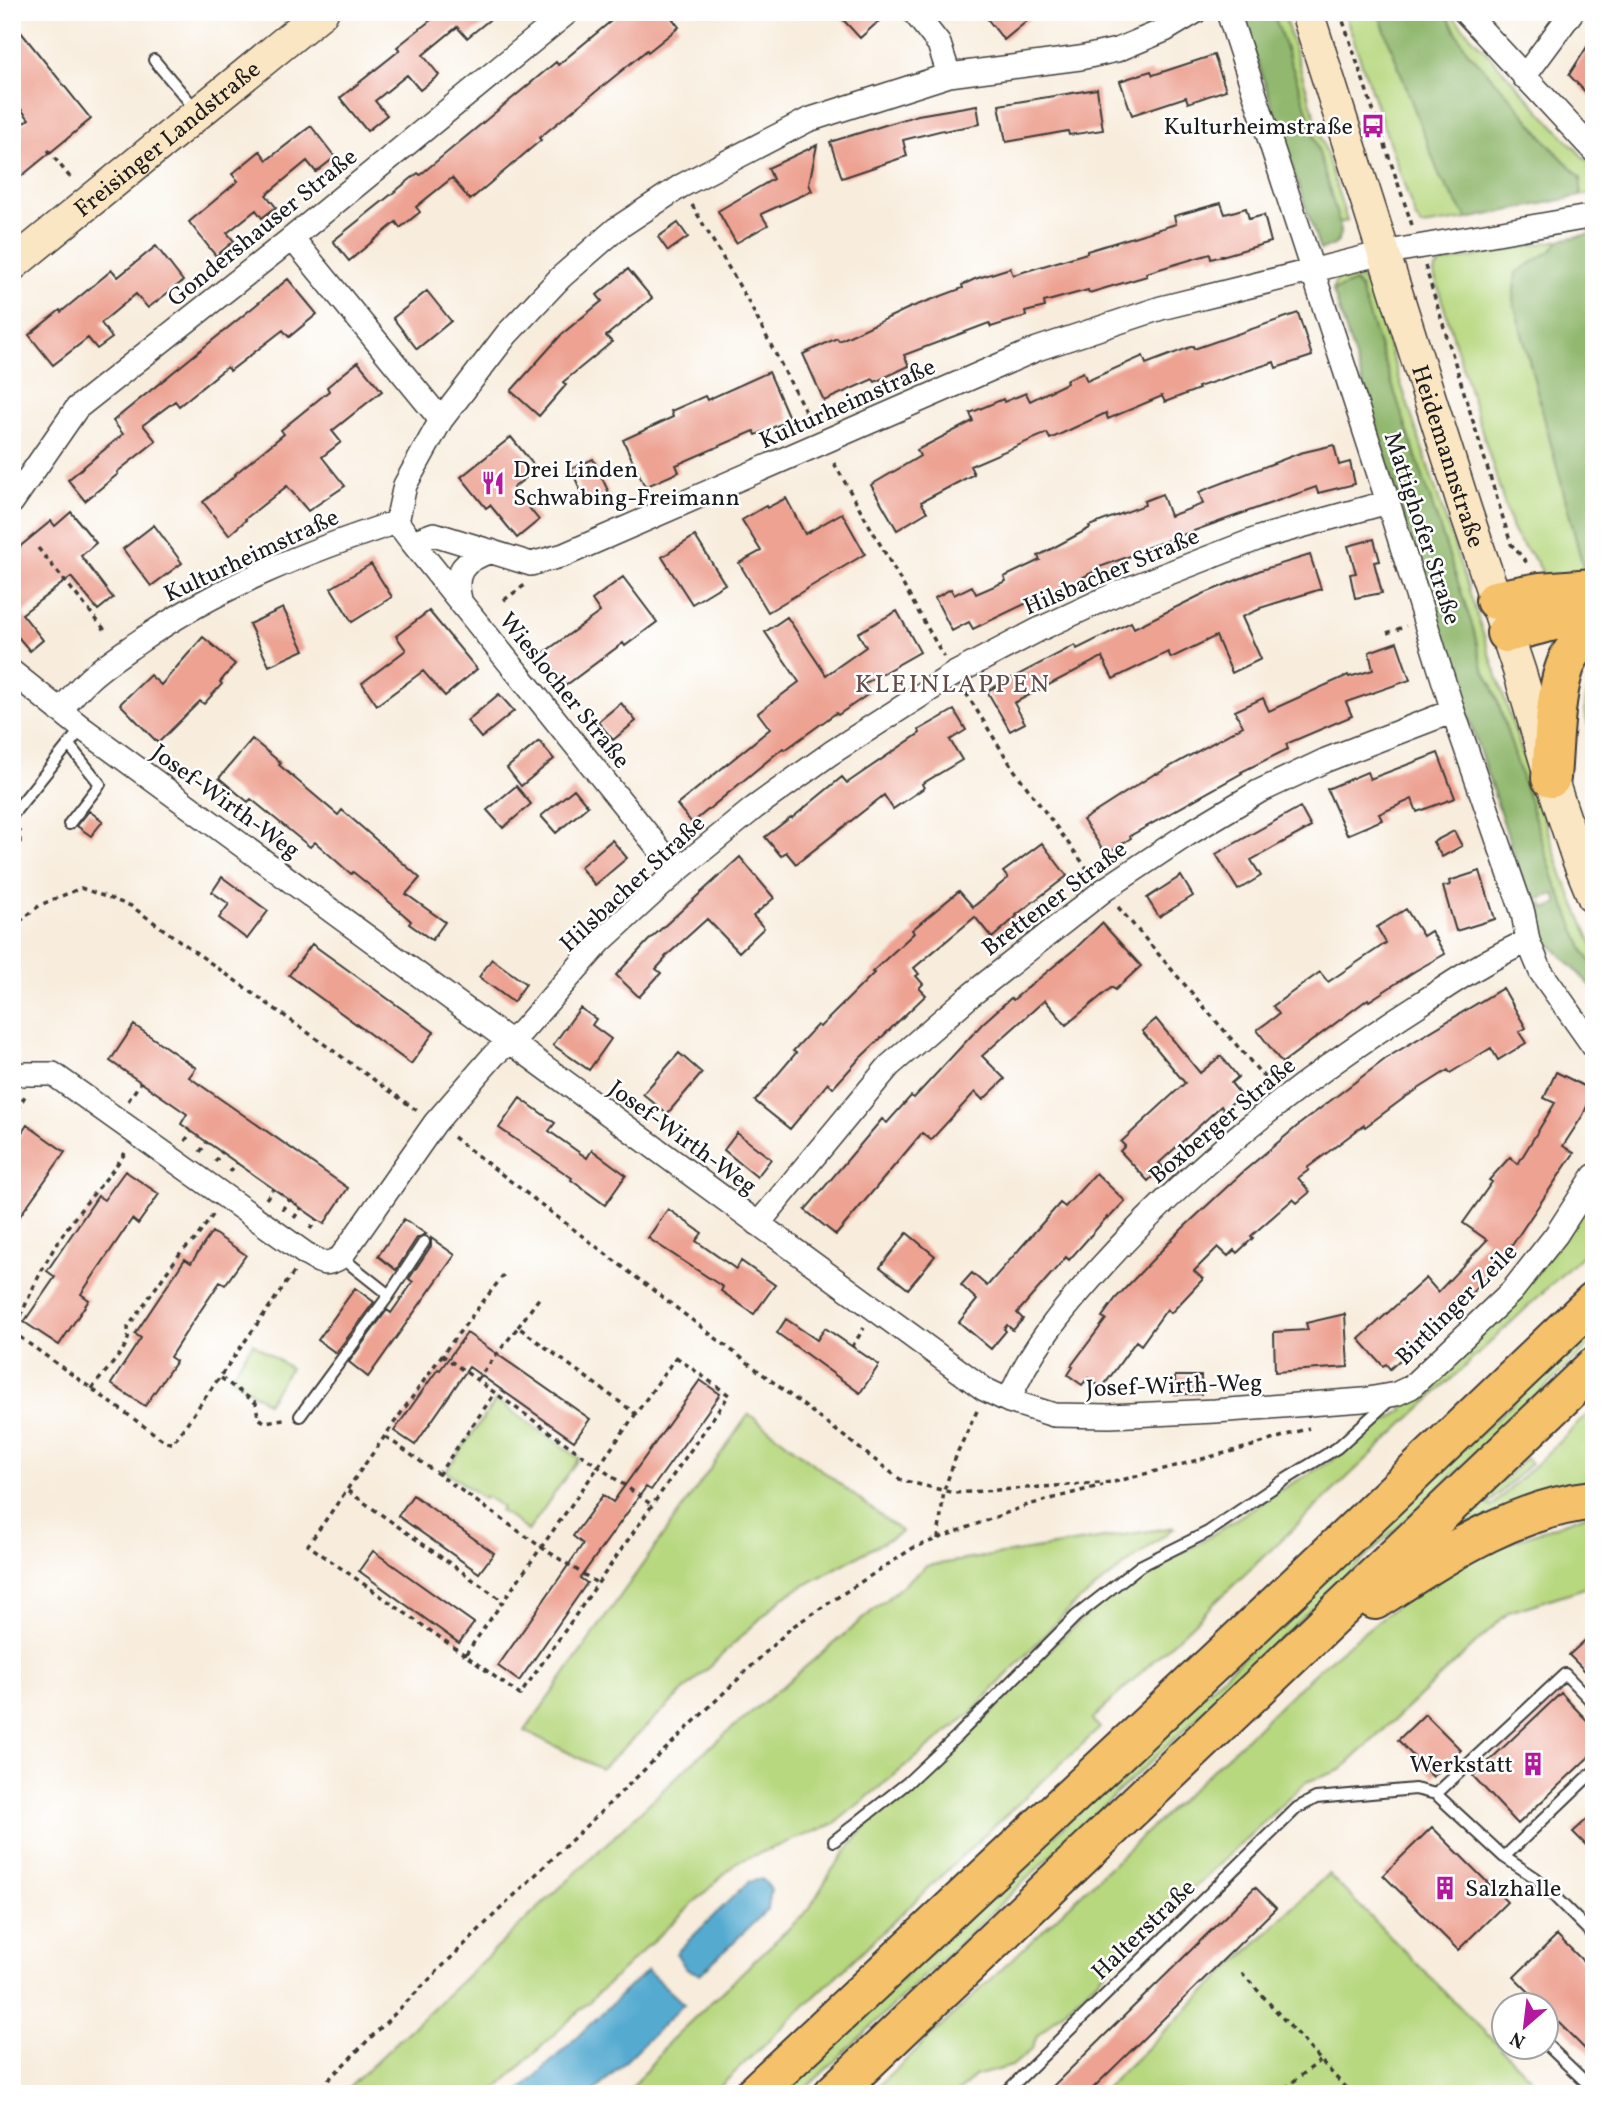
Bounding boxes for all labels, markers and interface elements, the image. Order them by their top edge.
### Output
street label: Freisinger Landstraße [68,54,269,226]
place label: Kulturheimstraße [1163,111,1353,145]
bus stop icon: Kulturheimstraße [1359,112,1387,140]
street label: Gondershauser Straße [161,141,366,316]
street label: Kulturheimstraße [754,351,941,459]
street label: Heidemannstraße [1401,361,1492,552]
street label: Mattighofer Straße [1374,428,1468,629]
place label: Drei Linden Schwabing-Freimann [513,454,740,516]
restaurant icon: Drei Linden Schwabing-Freimann [479,469,507,497]
street label: Kulturheimstraße [159,501,345,612]
street label: Hilsbacher Straße [1019,520,1205,625]
street label: Wieslocher Straße [490,606,637,777]
district label: KLEINLAPPEN [855,667,1051,703]
street label: Josef-Wirth-Weg [143,737,306,868]
street label: Hilsbacher Straße [553,808,714,961]
street label: Brettener Straße [975,834,1135,966]
street label: Boxberger Straße [1143,1050,1304,1193]
street label: Josef-Wirth-Weg [600,1073,763,1204]
street label: Birtlinger Zeile [1389,1237,1526,1374]
street label: Josef-Wirth-Weg [1085,1367,1263,1407]
place label: Werkstatt [1409,1749,1513,1783]
building icon: Werkstatt [1519,1750,1547,1778]
street label: Halterstraße [1085,1872,1204,1989]
place label: Salzhalle [1465,1873,1561,1907]
building icon: Salzhalle [1431,1874,1459,1902]
north arrow [1490,1990,1560,2060]
text: N [1506,2024,1530,2054]

